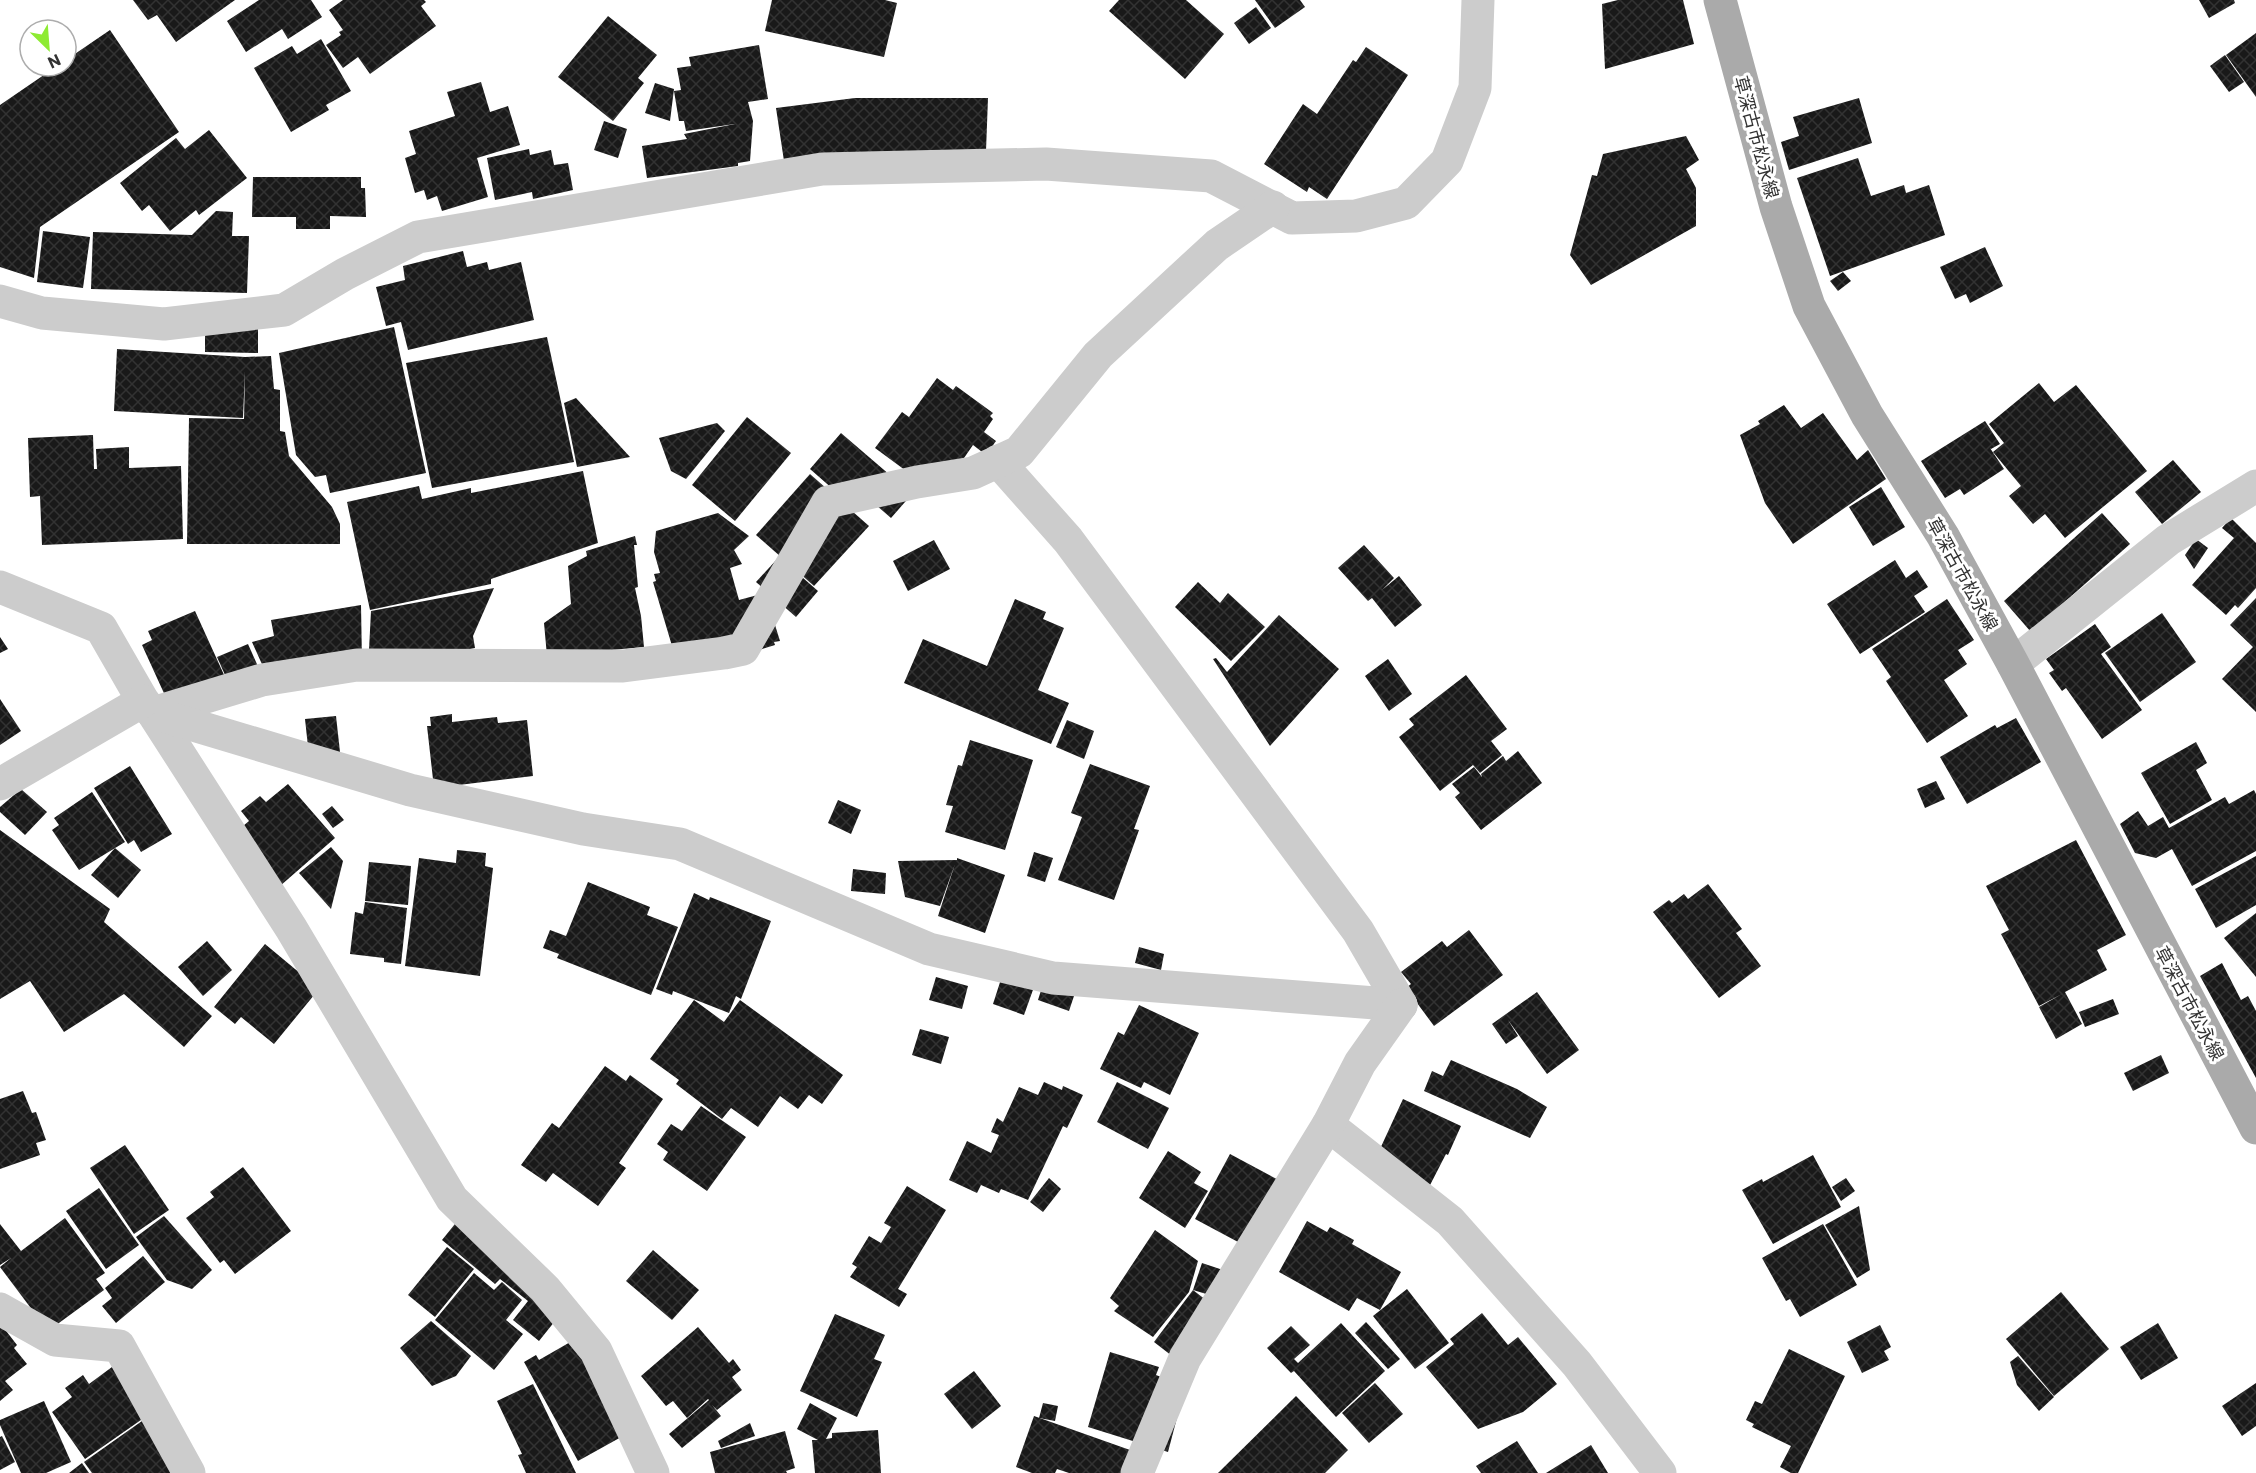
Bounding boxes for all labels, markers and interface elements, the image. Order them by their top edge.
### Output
north arrow [18,18,78,78]
text: N [45,51,64,73]
street label: 草深古市松永線 [1730,73,1784,201]
street label: 草深古市松永線 [1923,514,2003,634]
street label: 草深古市松永線 [2151,942,2229,1064]

